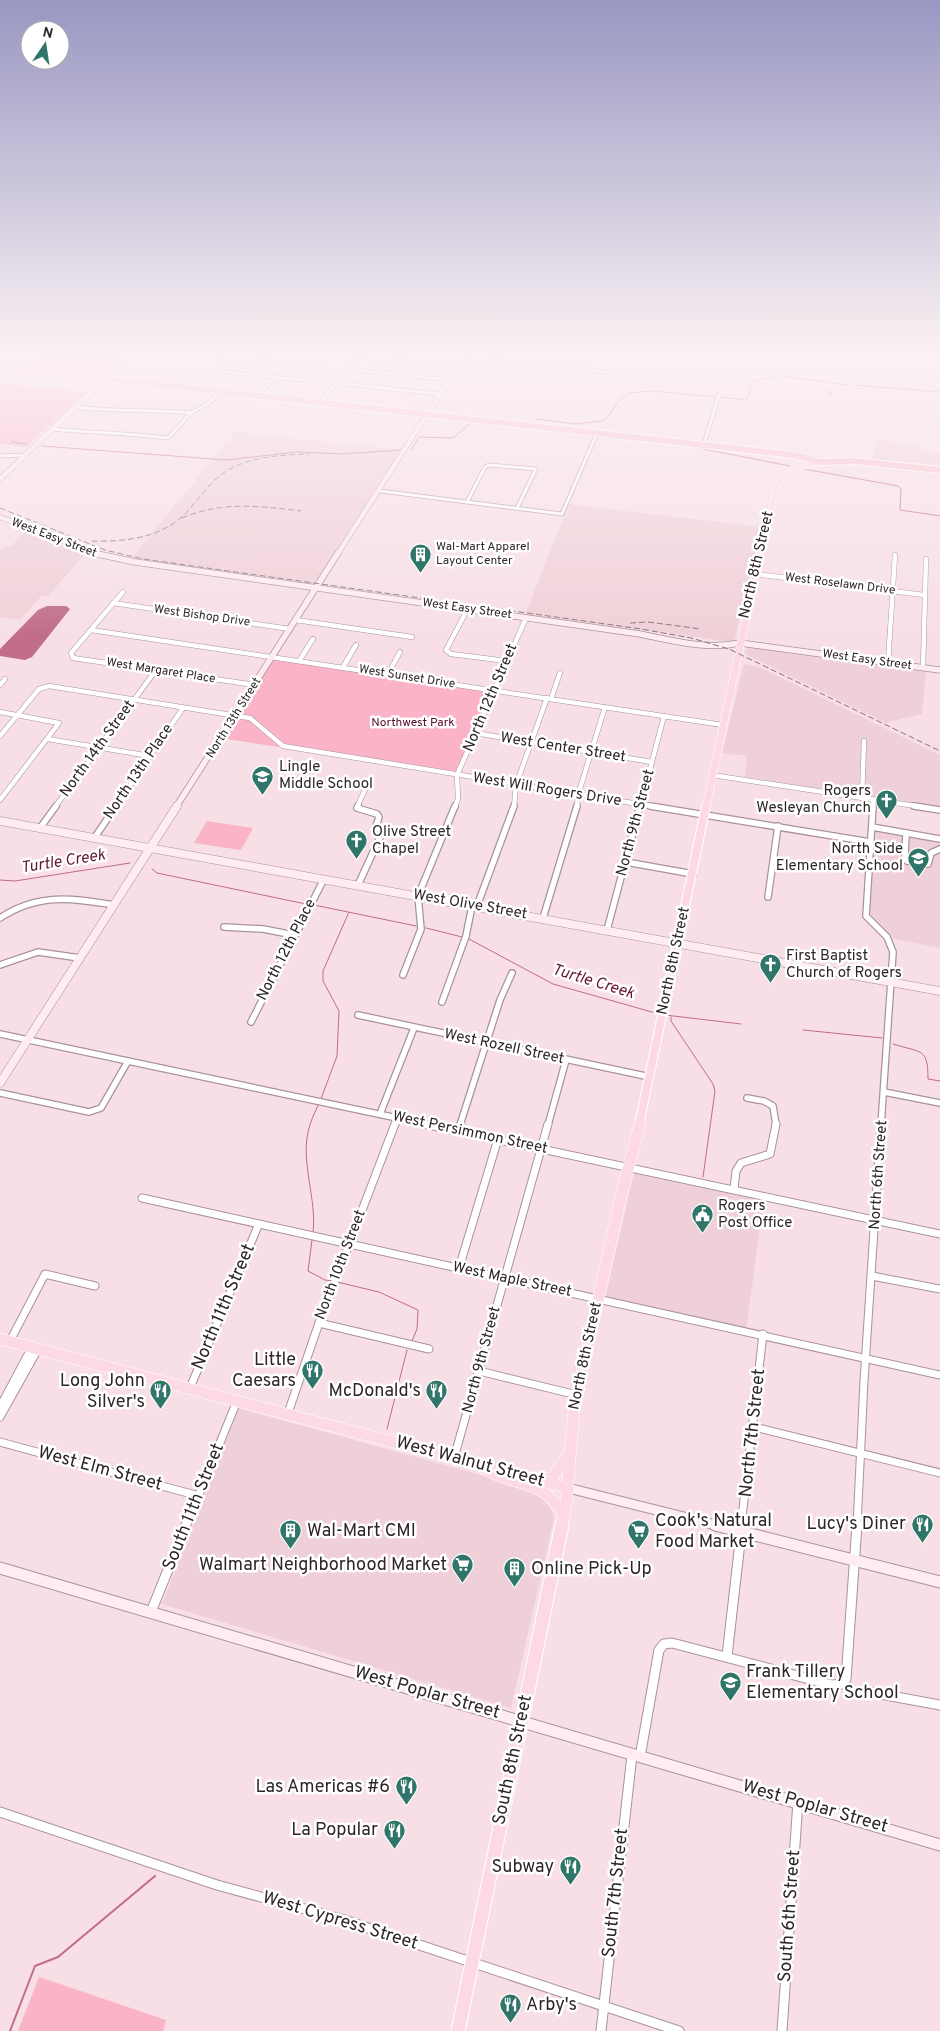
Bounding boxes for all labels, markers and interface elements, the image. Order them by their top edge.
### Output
north arrow [20,20,70,70]
text: N [41,24,54,43]
street label: North 8th Street [735,509,779,621]
street label: West Easy Street [9,514,99,562]
place label: Wal-Mart Apparel Layout Center [436,539,530,569]
building icon: Wal-Mart Apparel Layout Center [408,542,432,573]
street label: West Roselawn Drive [784,569,896,599]
street label: West Easy Street [421,595,513,623]
street label: West Bishop Drive [153,601,251,631]
street label: North 12th Street [460,641,522,755]
street label: West Easy Street [821,646,913,674]
street label: West Margaret Place [105,654,217,688]
street label: West Sunset Drive [358,661,456,693]
street label: North 13th Street [203,675,265,761]
street label: North 14th Street [56,697,140,801]
park label: Northwest Park [371,715,455,731]
street label: North 13th Place [100,721,178,823]
street label: West Center Street [499,729,627,767]
place label: Lingle Middle School [279,758,373,794]
school or university icon: Lingle Middle School [251,764,275,795]
street label: North 9th Street [613,767,659,879]
street label: West Will Rogers Drive [471,769,623,811]
place label: Rogers Wesleyan Church [756,782,871,818]
church icon: Rogers Wesleyan Church [875,788,899,819]
place label: Olive Street Chapel [372,823,451,859]
church icon: Olive Street Chapel [344,829,368,860]
place label: North Side Elementary School [776,840,903,876]
water label: Turtle Creek [19,845,107,879]
school or university icon: North Side Elementary School [907,846,931,877]
street label: West Olive Street [411,886,529,924]
street label: North 12th Place [253,896,321,1004]
street label: North 8th Street [653,905,695,1017]
place label: First Baptist Church of Rogers [786,947,902,983]
church icon: First Baptist Church of Rogers [758,953,782,984]
water label: Turtle Creek [549,960,637,1004]
street label: West Rozell Street [442,1025,566,1069]
street label: West Persimmon Street [391,1107,549,1159]
street label: North 6th Street [866,1120,892,1230]
place label: Rogers Post Office [718,1197,792,1233]
public building icon: Rogers Post Office [690,1203,714,1234]
street label: North 10th Street [311,1207,371,1323]
street label: North 11th Street [187,1241,261,1373]
street label: West Maple Street [451,1258,573,1302]
street label: North 8th Street [565,1300,607,1412]
street label: North 9th Street [459,1304,505,1416]
place label: Little Caesars [232,1349,296,1393]
restaurant icon: Little Caesars [300,1358,324,1389]
street label: North 7th Street [735,1367,771,1499]
place label: Long John Silver's [60,1370,145,1414]
restaurant icon: Long John Silver's [149,1379,173,1410]
restaurant icon: McDonald's [425,1379,449,1410]
place label: McDonald's [329,1380,421,1403]
street label: West Walnut Street [393,1431,547,1493]
street label: South 11th Street [158,1440,230,1574]
street label: West Elm Street [35,1441,165,1497]
place label: Cook's Natural Food Market [655,1510,772,1554]
restaurant icon: Lucy's Diner [910,1512,934,1543]
place label: Lucy's Diner [807,1513,906,1536]
building icon: Wal-Mart CMI [279,1519,303,1550]
supermarket icon: Cook's Natural Food Market [627,1519,651,1550]
place label: Wal-Mart CMI [307,1520,416,1543]
supermarket icon: Walmart Neighborhood Market [451,1553,475,1584]
place label: Walmart Neighborhood Market [199,1554,447,1577]
building icon: Online Pick-Up [503,1557,527,1588]
place label: Online Pick-Up [531,1558,652,1581]
street label: West Poplar Street [352,1661,502,1725]
place label: Frank Tillery Elementary School [746,1661,899,1705]
school or university icon: Frank Tillery Elementary School [718,1670,742,1701]
street label: South 8th Street [488,1693,538,1827]
restaurant icon: Las Americas #6 [394,1775,418,1806]
street label: West Poplar Street [740,1775,890,1839]
place label: Las Americas #6 [255,1776,390,1799]
restaurant icon: La Popular [382,1818,406,1849]
place label: La Popular [291,1819,378,1842]
street label: South 7th Street [598,1827,634,1959]
street label: South 6th Street [774,1849,806,1983]
restaurant icon: Subway [558,1855,582,1886]
place label: Subway [492,1856,554,1879]
street label: West Cypress Street [259,1886,421,1956]
restaurant icon: Arby's [498,1993,522,2024]
place label: Arby's [526,1994,577,2017]

